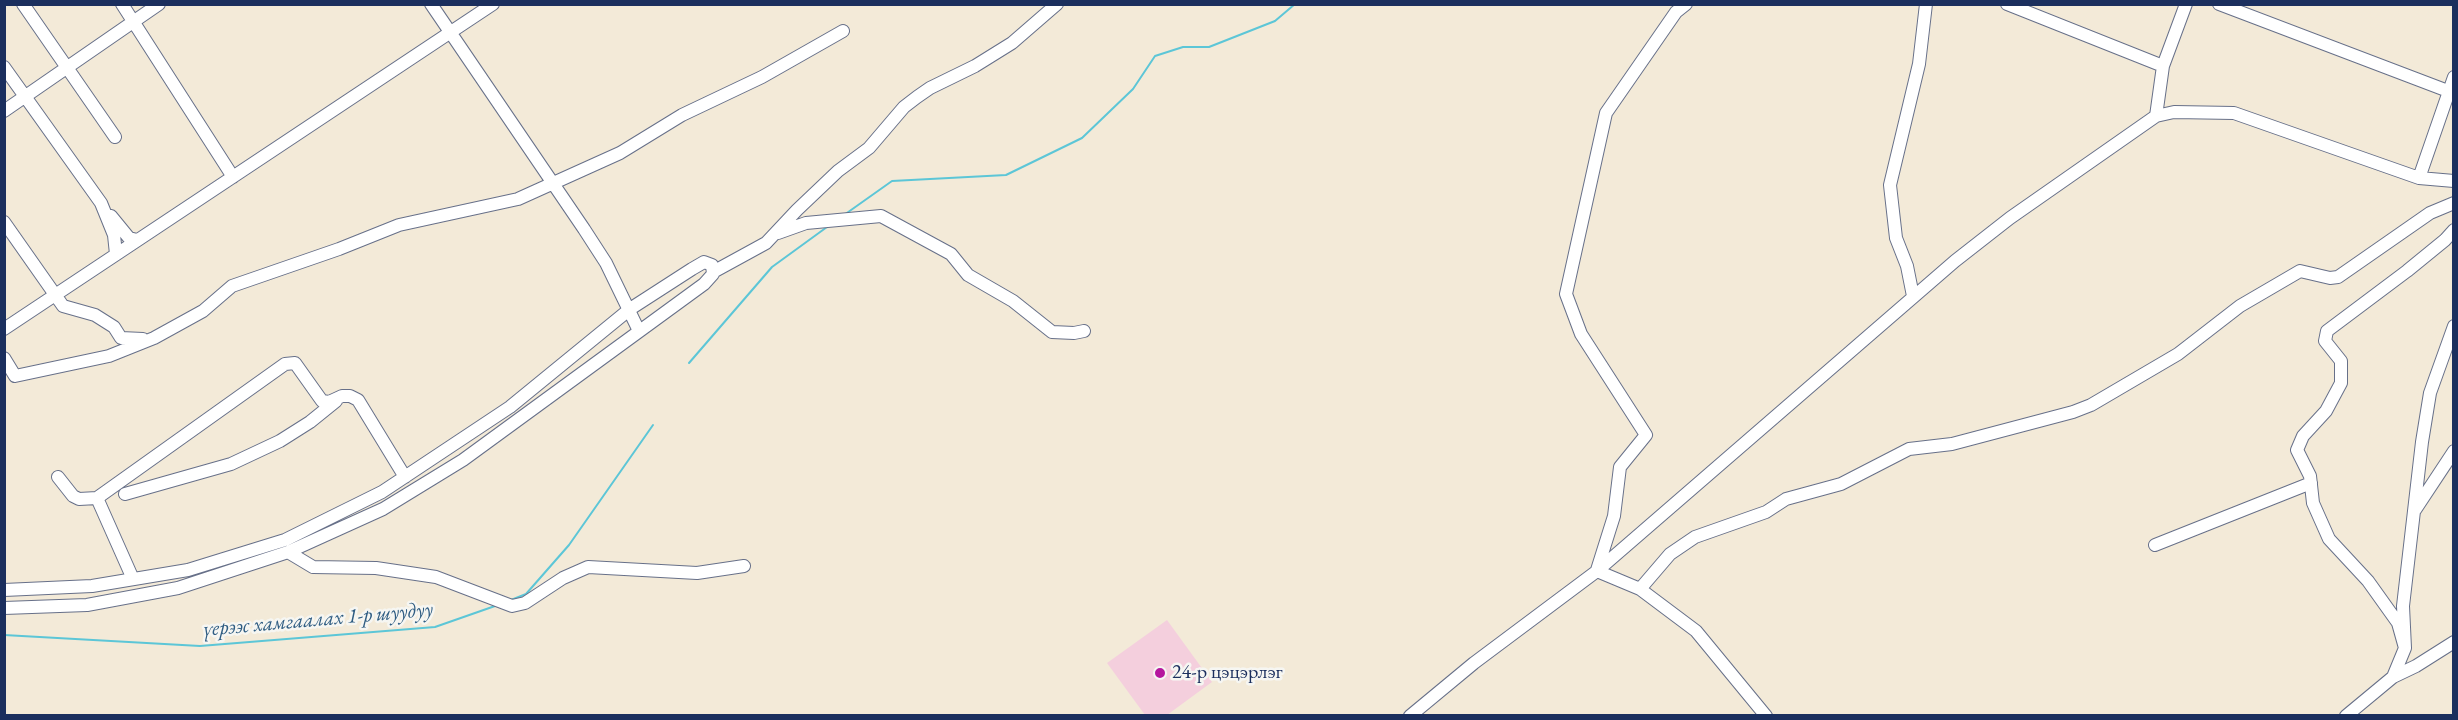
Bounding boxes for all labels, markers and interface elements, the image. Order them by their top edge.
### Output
water label: үерээс хамгаалах 1-р шуудуу [202,597,434,643]
place label: 24-р цэцэрлэг [1172,661,1283,685]
marker: 24-р цэцэрлэг [1153,666,1167,680]

